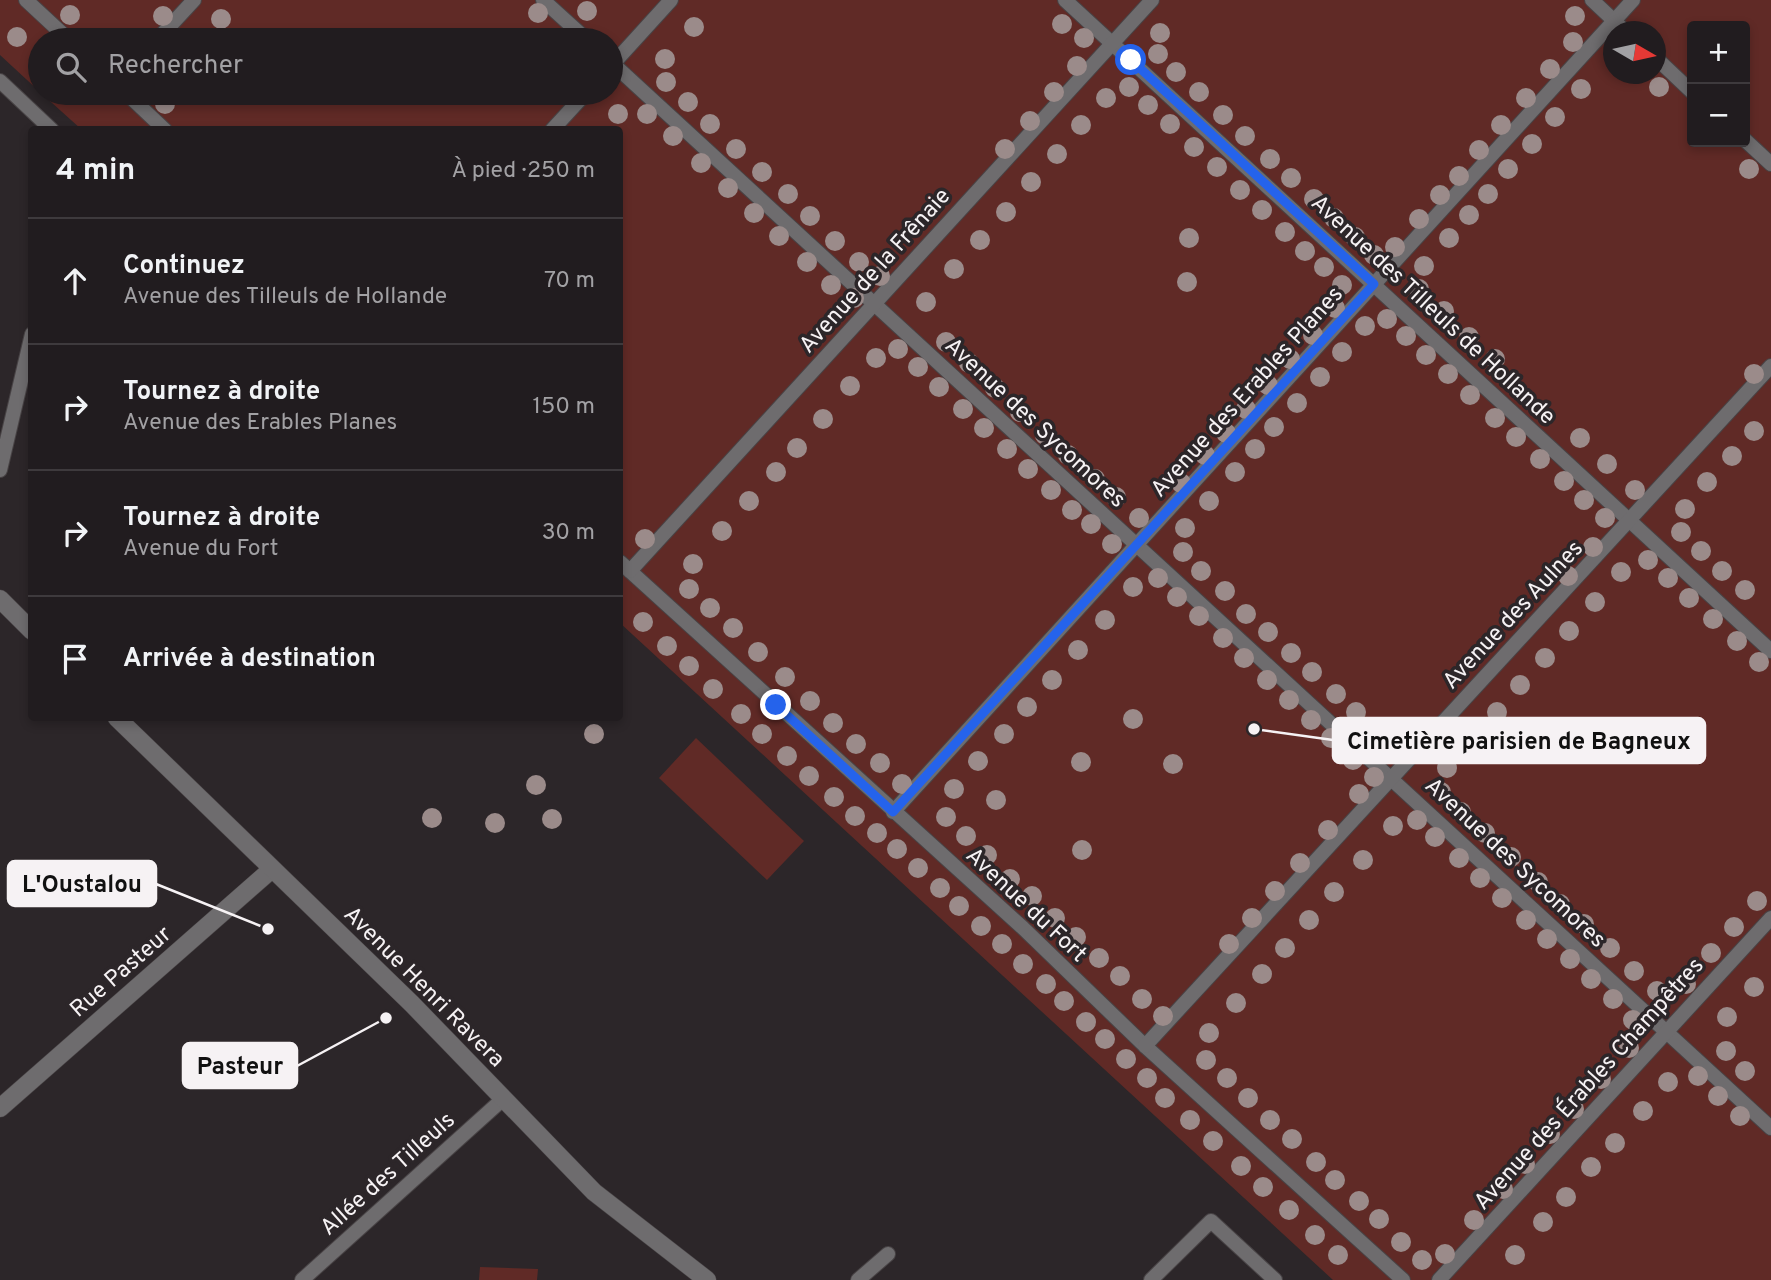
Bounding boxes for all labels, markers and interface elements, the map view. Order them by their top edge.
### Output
north arrow [1603,21,1666,84]
map controls [1687,21,1750,147]
button: + [1687,21,1750,84]
search box [28,28,623,105]
route start [1115,44,1146,75]
icon: search [52,48,90,86]
text: Rechercher [108,50,243,83]
button: − [1687,84,1750,147]
text: 4 min [56,153,135,190]
text: À pied · 250 m [452,157,595,186]
street label: Avenue de la Frênaie [794,183,958,360]
street label: Avenue des Tilleuls de Hollande [1304,190,1561,432]
text: Continuez [123,250,245,283]
icon: ahead [56,262,94,300]
text: 70 m [544,267,595,296]
street label: Avenue des Erables Planes [1145,281,1350,504]
text: Avenue des Tilleuls de Hollande [123,283,447,312]
street label: Avenue des Sycomores [938,332,1131,515]
text: Tournez à droite [123,376,320,409]
icon: right [56,388,94,426]
text: 150 m [533,393,595,422]
text: Avenue des Erables Planes [123,409,397,438]
text: Tournez à droite [123,502,320,535]
icon: right [56,514,94,552]
text: 30 m [542,519,595,548]
text: Avenue du Fort [123,535,278,564]
street label: Avenue des Aulnes [1437,535,1590,696]
icon: arrive [56,640,94,678]
text: Arrivée à destination [123,643,376,676]
route end [760,689,791,720]
callout: Cimetière parisien de Bagneux [1333,718,1705,763]
text: Cimetière parisien de Bagneux [1347,728,1691,758]
street label: Avenue des Sycomores [1418,772,1611,955]
street label: Avenue du Fort [959,842,1092,969]
callout: L'Oustalou [8,861,156,906]
text: L'Oustalou [22,871,142,901]
street label: Avenue Henri Ravera [336,901,510,1075]
street label: Rue Pasteur [65,921,178,1025]
street label: Avenue des Érables Champêtres [1468,952,1711,1217]
callout: Pasteur [183,1043,297,1088]
text: Pasteur [197,1053,283,1083]
street label: Allée des Tilleuls [315,1107,462,1243]

